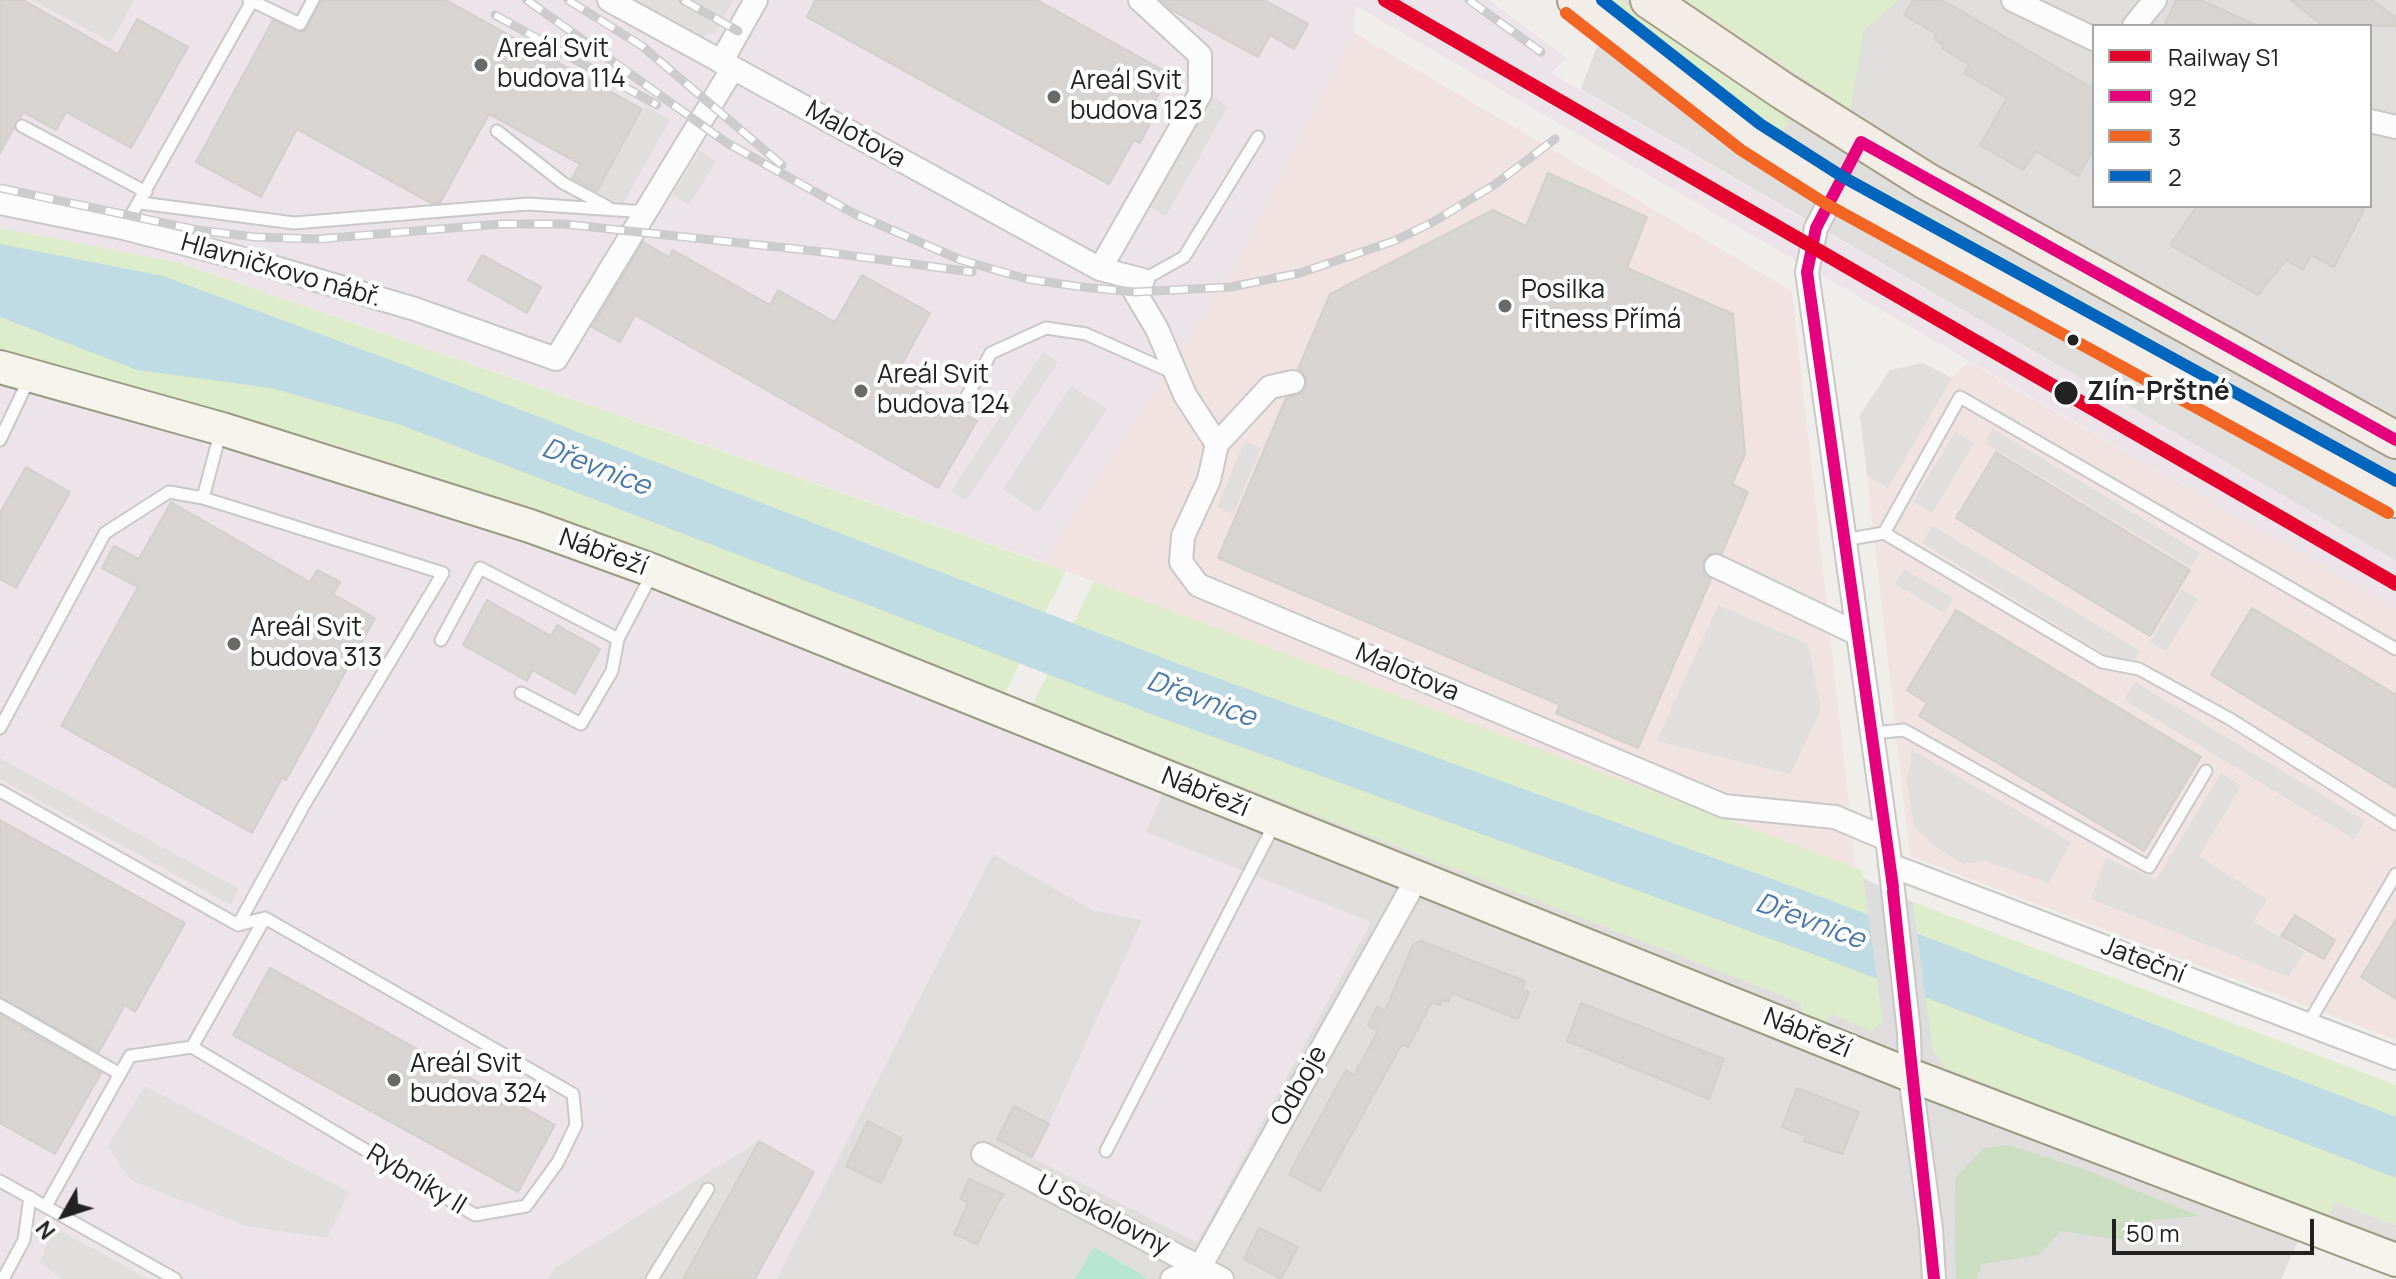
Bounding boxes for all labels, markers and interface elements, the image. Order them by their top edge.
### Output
legend [2092,24,2372,208]
place label: Areál Svit budova 114 [497,34,626,96]
text: Railway S1 [2168,40,2280,73]
marker: Areál Svit budova 114 [472,56,490,74]
place label: Areál Svit budova 123 [1070,66,1203,128]
text: 92 [2168,80,2197,113]
marker: Areál Svit budova 123 [1045,88,1063,106]
street label: Malotova [800,95,910,175]
text: 3 [2168,120,2181,153]
text: 2 [2168,160,2182,193]
street label: Hlavničkovo nábř. [177,227,385,315]
place label: Posilka Fitness Přímá [1521,275,1681,336]
marker: Posilka Fitness Přímá [1496,297,1514,315]
unlabelled marker [2065,332,2081,348]
place label: Areál Svit budova 124 [877,360,1010,422]
place label: Zlín-Prštné [2087,377,2230,409]
marker: Zlín-Prštné [2052,379,2080,407]
marker: Areál Svit budova 124 [852,382,870,400]
water label: Dřevnice [537,432,655,504]
street label: Nábřeží [555,523,651,583]
place label: Areál Svit budova 313 [250,613,382,674]
marker: Areál Svit budova 313 [225,635,243,653]
street label: Malotova [1351,637,1463,709]
water label: Dřevnice [1142,665,1260,735]
street label: Nábřeží [1157,761,1253,825]
water label: Dřevnice [1751,887,1869,957]
street label: Jateční [2097,931,2189,991]
street label: Nábřeží [1759,1002,1855,1066]
street label: Odboje [1265,1041,1335,1131]
place label: Areál Svit budova 324 [410,1049,547,1110]
marker: Areál Svit budova 324 [385,1071,403,1089]
street label: Rybníky II [360,1138,472,1222]
street label: U Sokolovny [1031,1169,1175,1263]
north arrow [24,1175,104,1255]
scale bar [2116,1203,2318,1253]
text: N [29,1215,62,1246]
text: 50 m [2126,1216,2180,1249]

